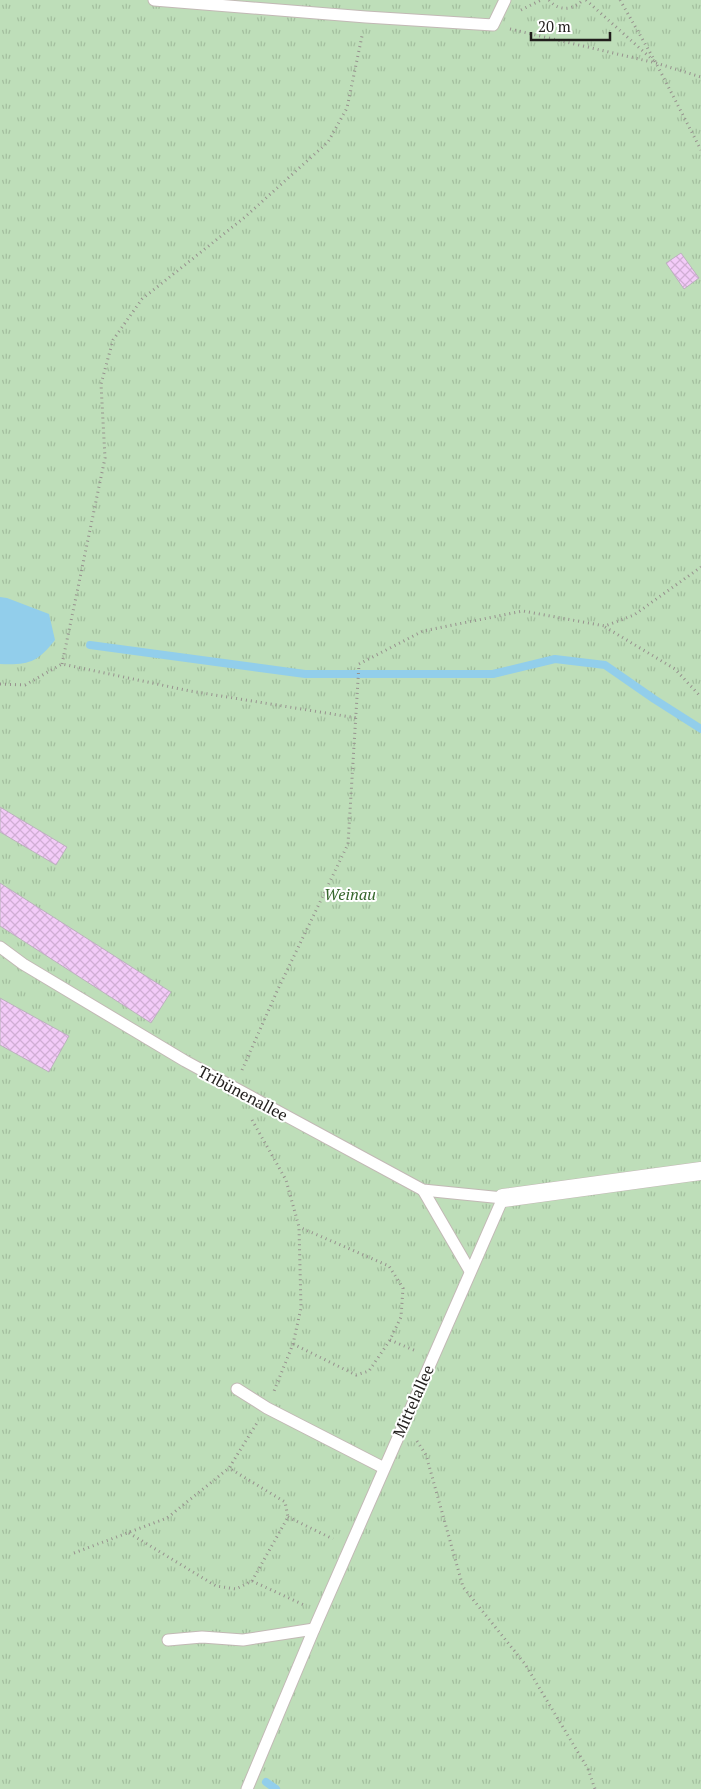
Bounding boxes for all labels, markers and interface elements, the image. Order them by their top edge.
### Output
scale bar [531,10,610,42]
text: 20 m [538,16,571,36]
park label: Weinau [324,883,376,905]
street label: Tribünenallee [194,1060,292,1126]
street label: Mittelallee [387,1361,439,1441]

